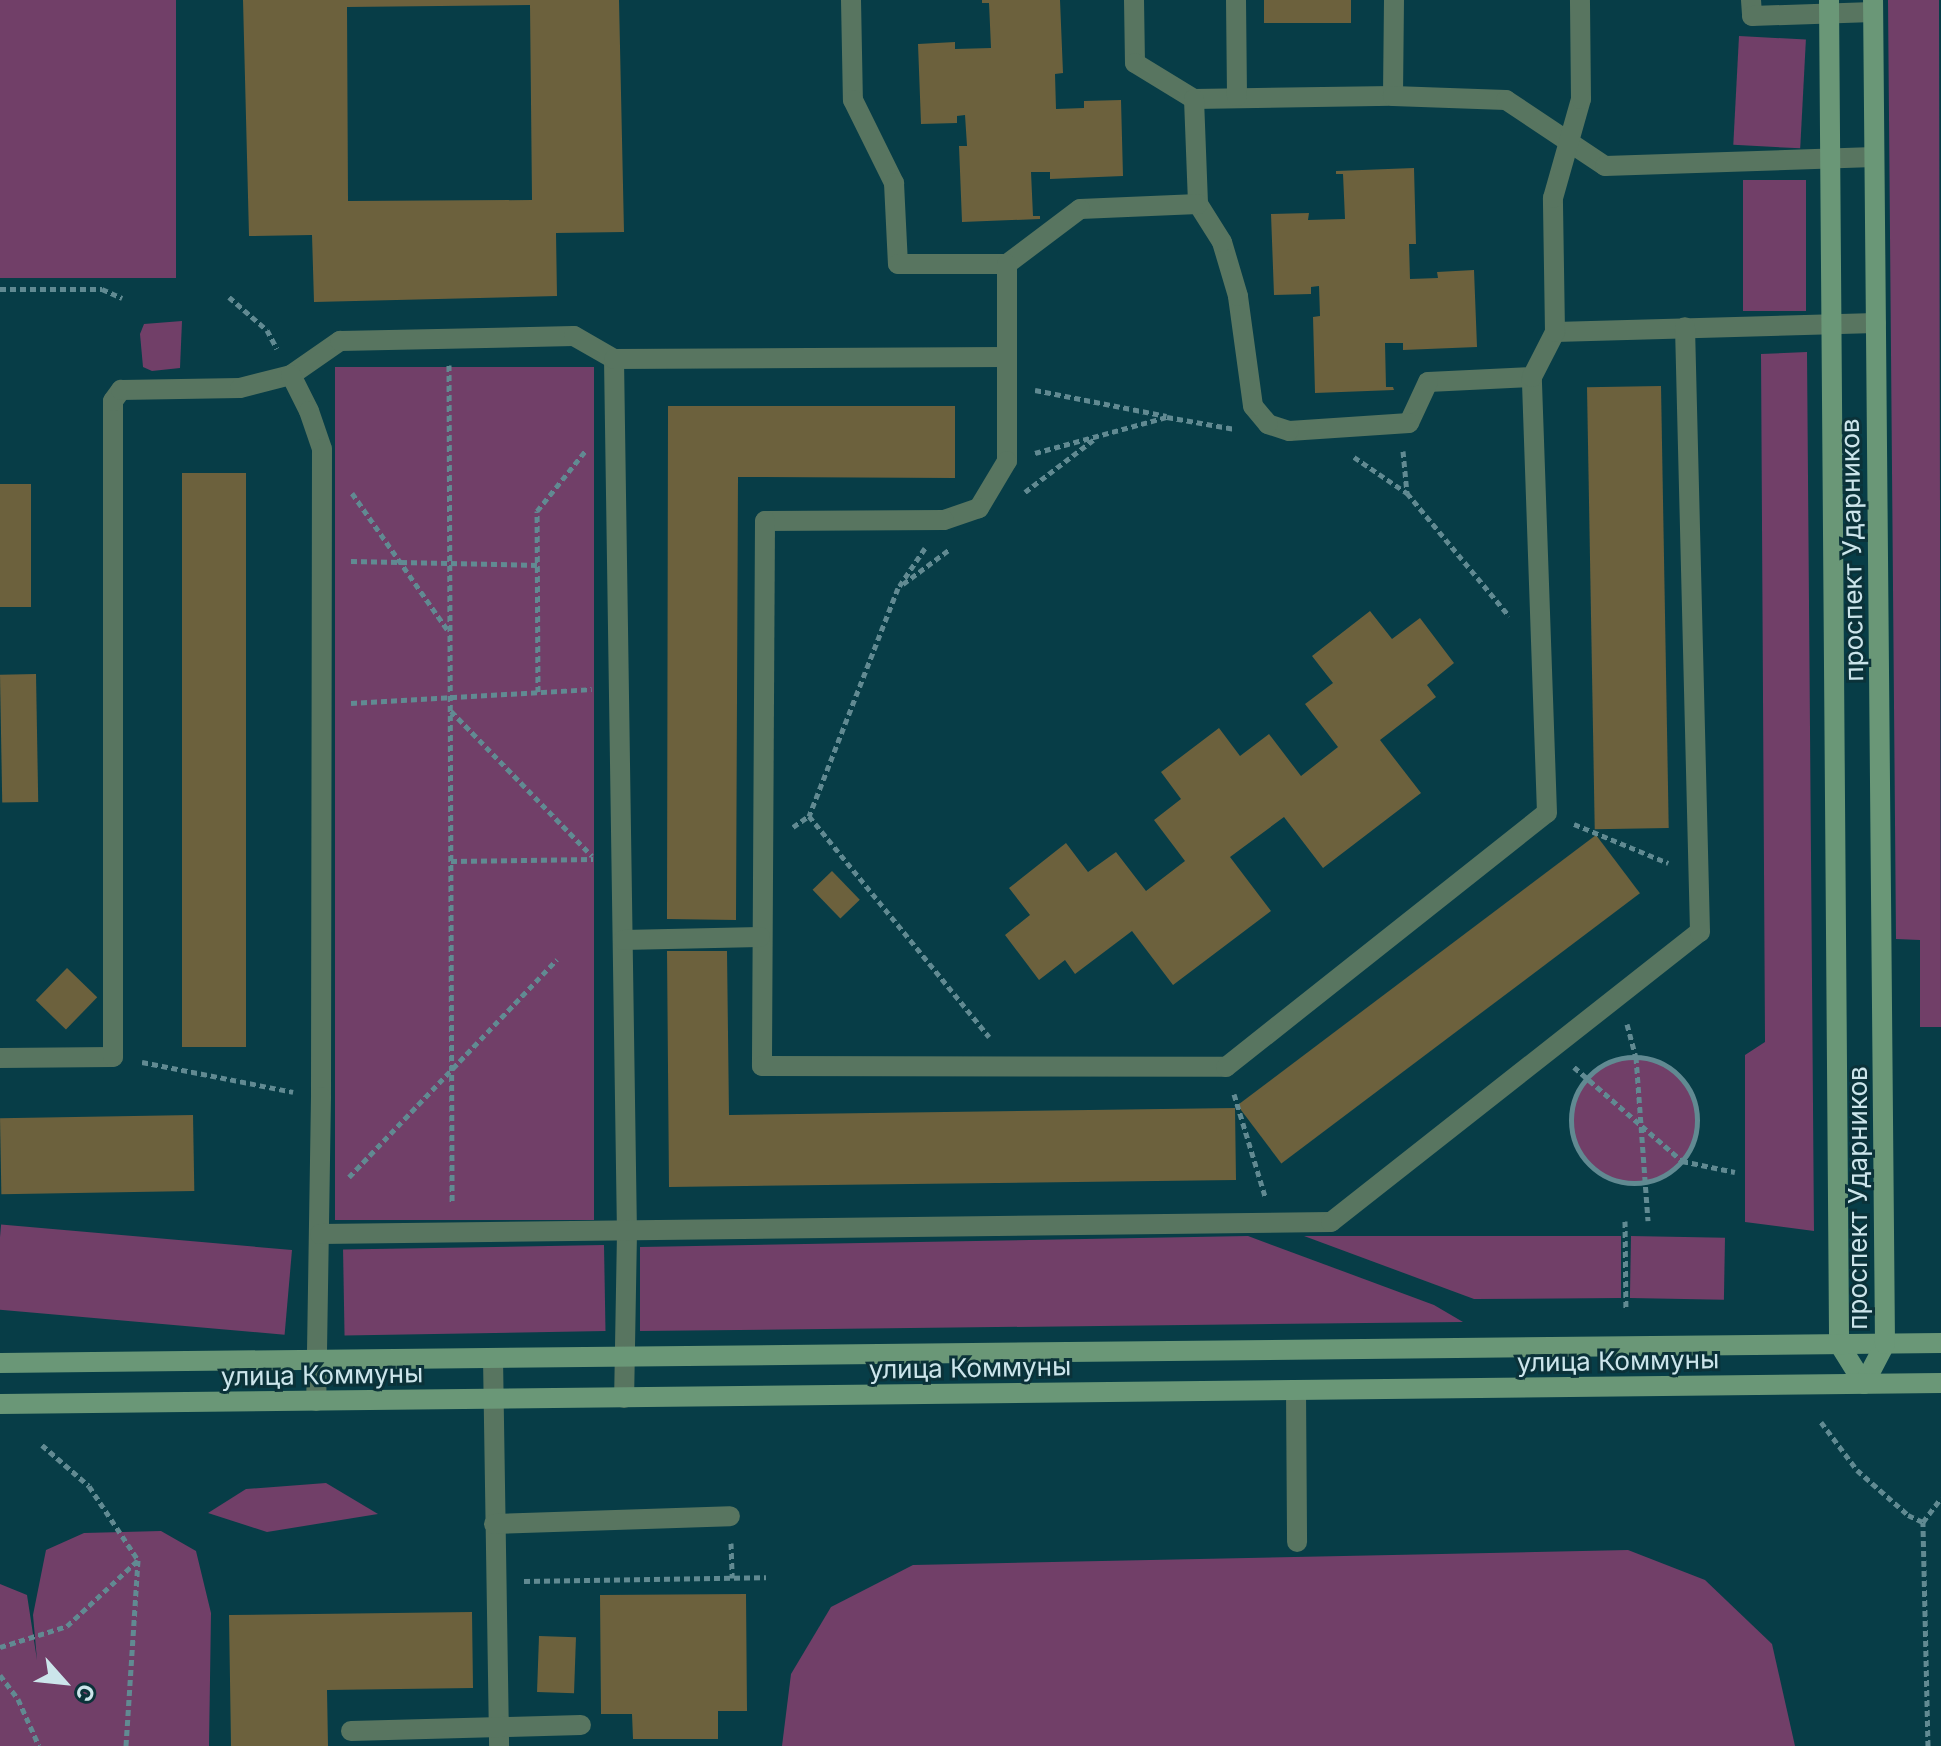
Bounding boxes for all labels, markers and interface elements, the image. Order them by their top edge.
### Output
street label: проспект Ударников [1834,418,1870,682]
street label: проспект Ударников [1842,1066,1874,1330]
street label: улица Коммуны [1517,1344,1719,1378]
street label: улица Коммуны [869,1351,1071,1385]
street label: улица Коммуны [221,1358,423,1392]
north arrow [24,1642,104,1722]
text: С [70,1680,101,1706]

